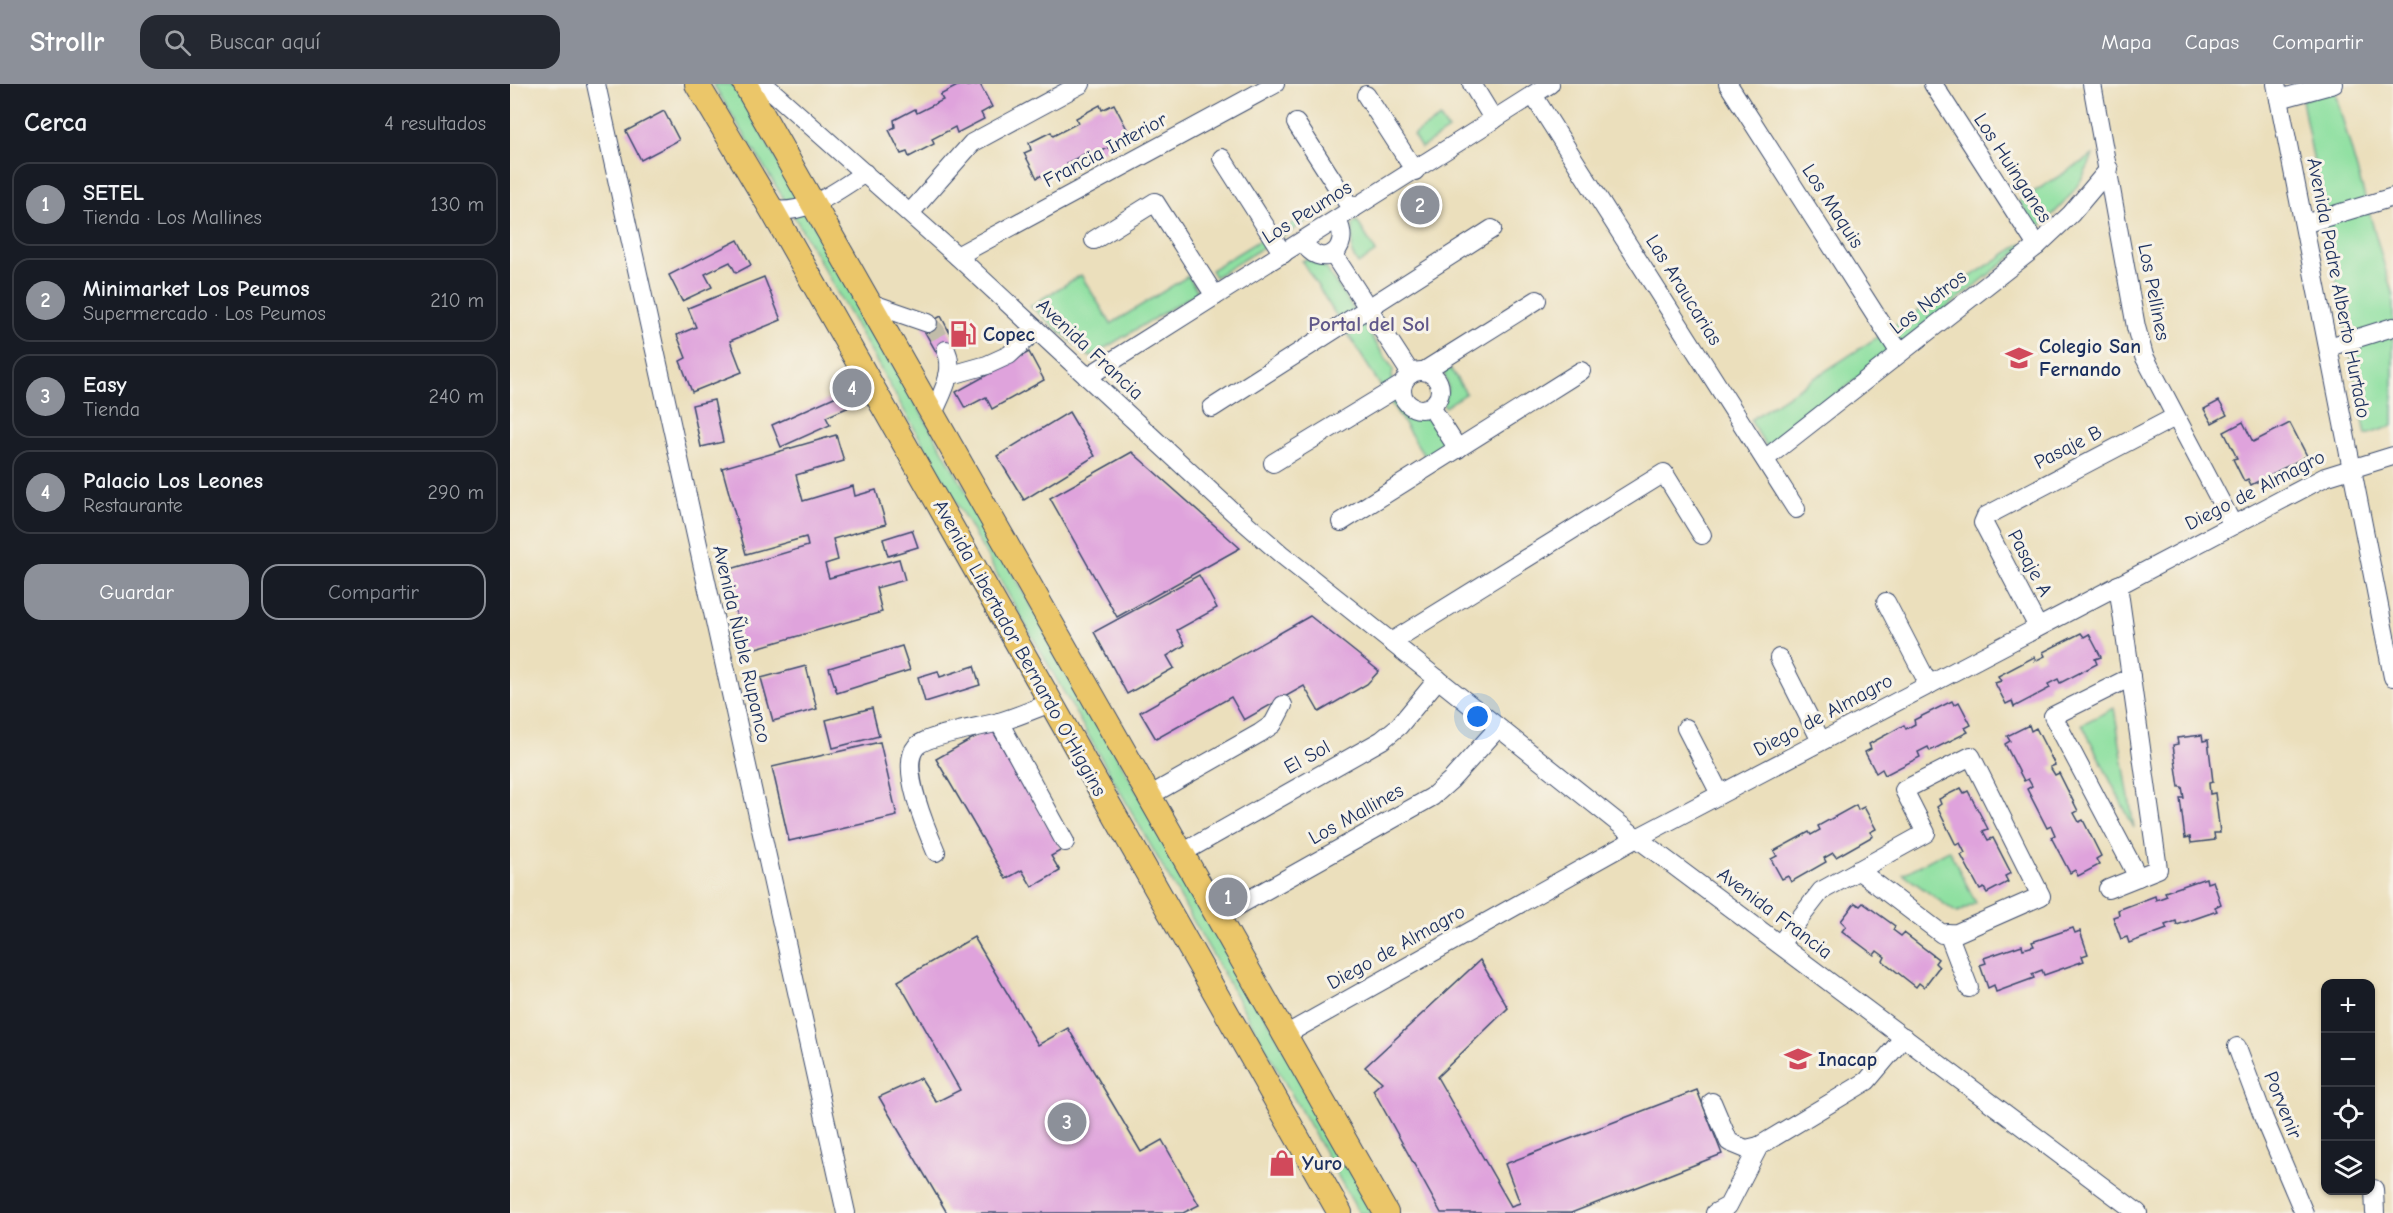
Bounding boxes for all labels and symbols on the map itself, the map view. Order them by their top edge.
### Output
street label: Francia Interior [1039,108,1171,192]
street label: Los Huinganes [1969,109,2057,227]
street label: Avenida Padre Alberto Hurtado [2302,156,2376,420]
street label: Los Maquis [1797,160,1869,252]
street label: Los Peumos [1258,175,1356,249]
pin: 2 [1400,182,1440,228]
street label: Las Araucarias [1641,231,1727,349]
street label: Los Pellines [2133,242,2175,342]
street label: Los Notros [1885,265,1971,339]
street label: Avenida Francia [1032,294,1148,404]
district label: Portal del Sol [1308,312,1430,336]
fuel station icon: Copec [948,319,978,349]
place label: Copec [983,323,1036,346]
place label: Colegio San Fernando [2039,335,2141,381]
school or university icon: Colegio San Fernando [2004,343,2034,373]
pin: 4 [832,366,872,410]
street label: Pasaje B [2030,420,2106,474]
street label: Diego de Almagro [2181,445,2329,535]
street label: Avenida Libertador Bernardo O'Higgins [929,496,1111,800]
street label: Pasaje A [2003,526,2057,601]
street label: Avenida Ñuble Rupanco [708,543,776,745]
street label: Diego de Almagro [1750,669,1896,761]
your location [1463,702,1492,731]
street label: El Sol [1280,735,1334,779]
street label: Los Mallines [1305,779,1407,849]
street label: Avenida Francia [1713,862,1837,964]
pin: 1 [1208,874,1248,920]
street label: Diego de Almagro [1323,900,1469,994]
school or university icon: Inacap [1783,1044,1813,1074]
place label: Inacap [1818,1048,1877,1071]
street label: Porvenir [2259,1068,2307,1142]
pin: 3 [1048,1100,1086,1144]
shop icon: Yuro [1267,1148,1297,1178]
place label: Yuro [1302,1152,1342,1175]

